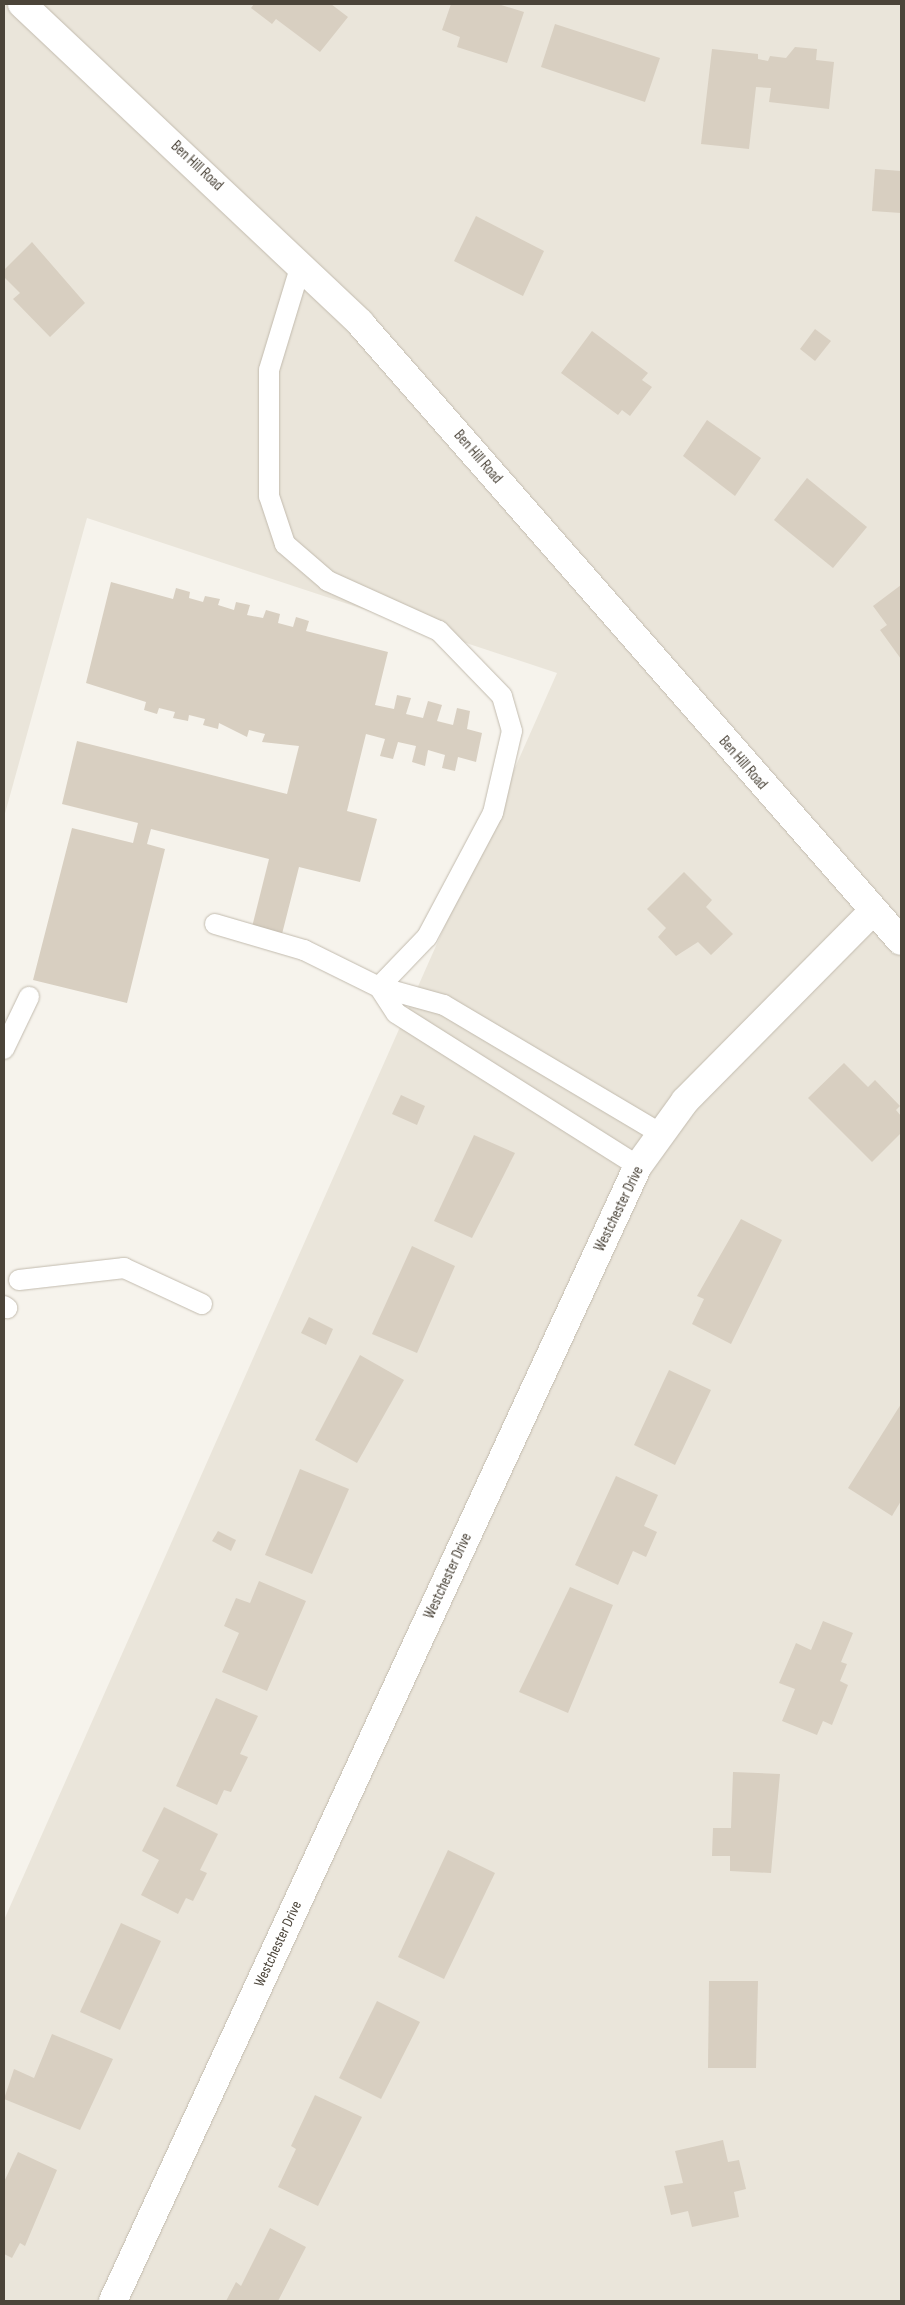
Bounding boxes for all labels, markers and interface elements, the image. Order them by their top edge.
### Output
street label: Ben Hill Road [167,137,227,195]
street label: Ben Hill Road [450,427,506,487]
street label: Ben Hill Road [715,733,771,793]
street label: Westchester Drive [591,1163,647,1255]
street label: Westchester Drive [420,1530,476,1622]
street label: Westchester Drive [250,1898,306,1990]

